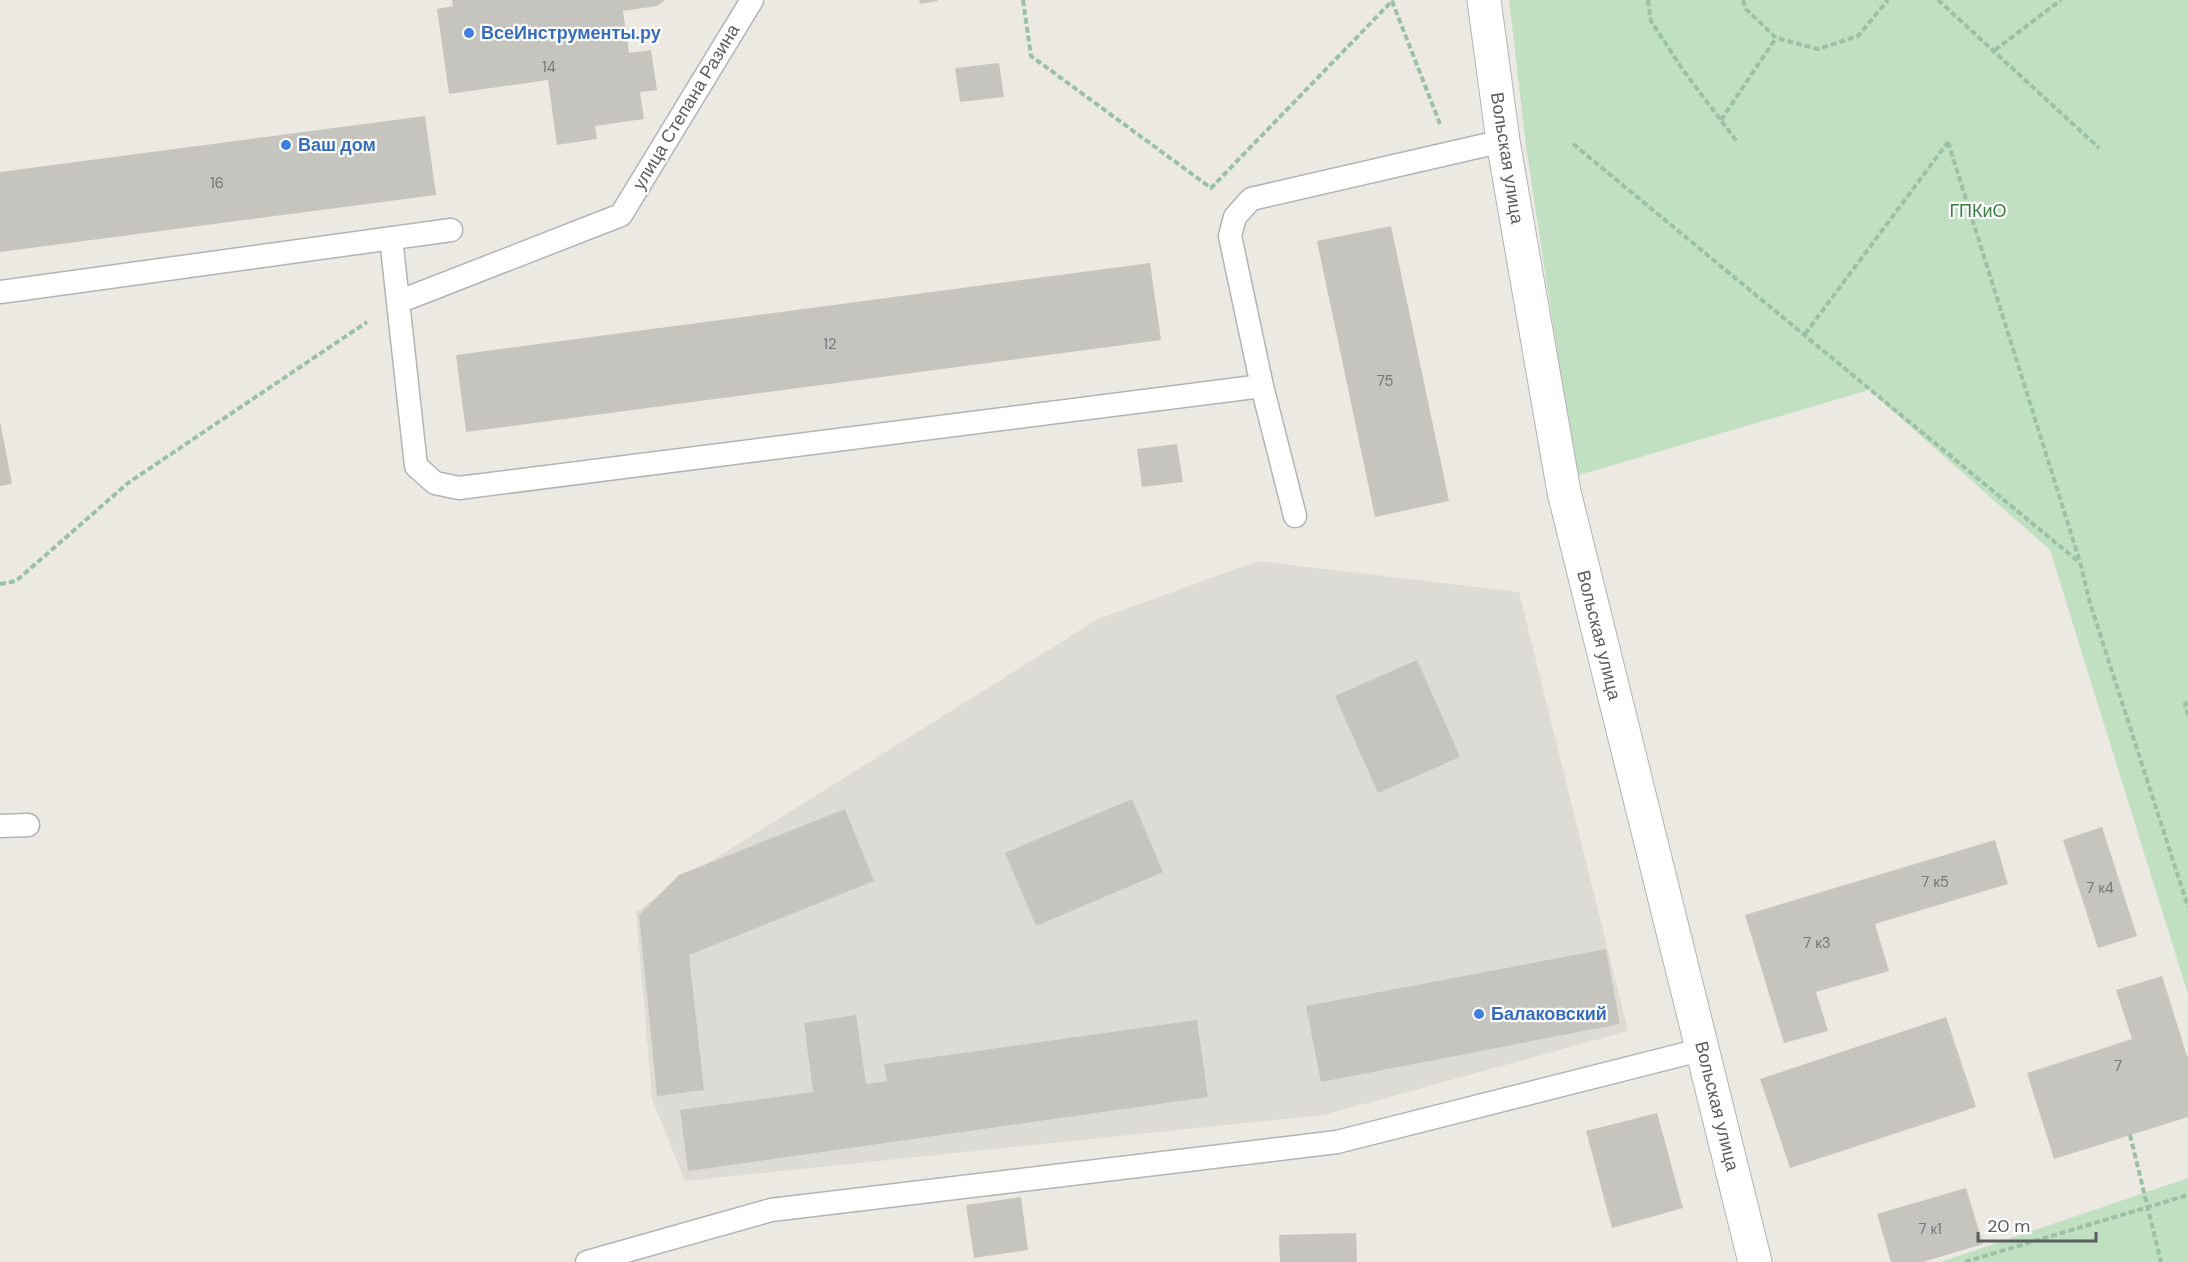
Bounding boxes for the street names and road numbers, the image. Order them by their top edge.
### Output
street label: улица Степана Разина [627,19,746,194]
street label: Вольская улица [1485,91,1529,226]
street label: Вольская улица [1571,568,1627,703]
street label: Вольская улица [1689,1039,1745,1174]

